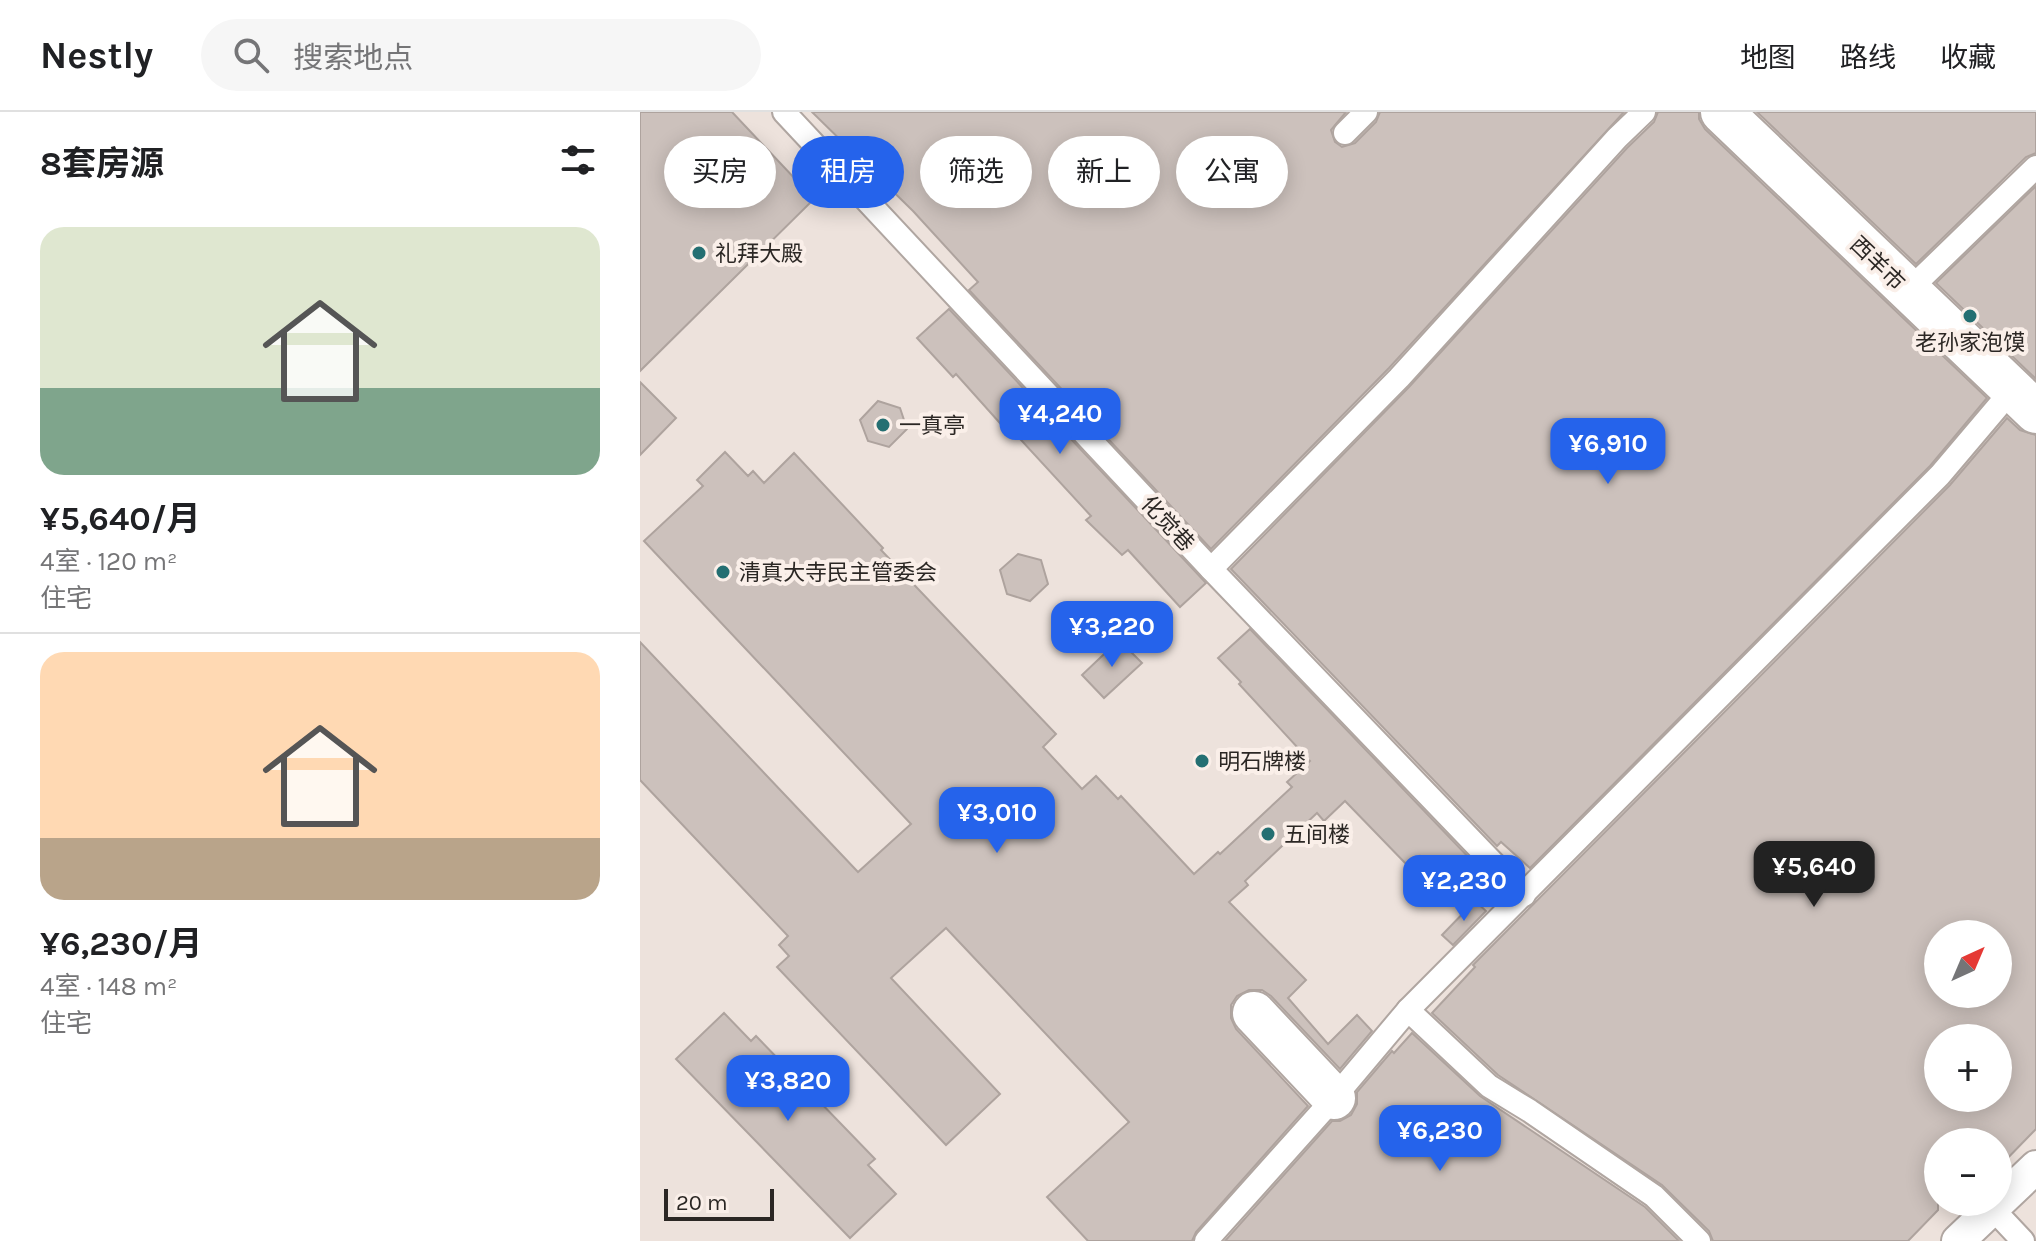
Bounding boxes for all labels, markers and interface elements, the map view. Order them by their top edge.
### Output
search box [201,19,761,91]
text: Nestly [40,33,153,78]
icon: search [229,33,273,77]
text: 搜索地点 [293,40,413,76]
text: 地图 [1740,41,1796,74]
text: 路线 [1840,41,1896,74]
text: 收藏 [1940,41,1996,74]
chip: 买房 [664,136,776,208]
chip: 租房 [792,136,904,208]
chip: 筛选 [920,136,1032,208]
chip: 新上 [1048,136,1160,208]
chip: 公寓 [1176,136,1288,208]
icon: filters [556,138,600,182]
text: 8套房源 [40,144,164,184]
street label: 西羊市 [1845,231,1910,296]
place label: 礼拜大殿 [715,241,803,267]
marker: 礼拜大殿 [690,244,708,262]
icon: home [248,279,392,423]
marker: 老孙家泡馍 [1961,307,1979,325]
place label: 老孙家泡馍 [1915,330,2025,356]
pin: ¥4,240 [995,388,1125,456]
text: ¥4,240 [1018,398,1102,429]
place label: 一真亭 [899,413,965,439]
marker: 一真亭 [874,416,892,434]
pin: ¥6,910 [1543,418,1673,486]
text: ¥6,910 [1568,428,1648,459]
street label: 化觉巷 [1135,491,1199,557]
text: ¥5,640/月 [40,499,201,539]
text: 4室 · 120 m² [40,546,178,577]
place label: 清真大寺民主管委会 [739,560,937,586]
marker: 清真大寺民主管委会 [714,563,732,581]
text: 住宅 [40,583,92,614]
pin: ¥3,220 [1047,601,1177,669]
text: ¥3,220 [1069,611,1155,642]
icon: home [248,704,392,848]
place label: 明石牌楼 [1218,749,1306,775]
marker: 明石牌楼 [1193,752,1211,770]
pin: ¥3,010 [932,787,1062,855]
text: ¥3,010 [957,797,1037,828]
place label: 五间楼 [1284,822,1350,848]
marker: 五间楼 [1259,825,1277,843]
pin: ¥5,640 [1749,841,1879,909]
text: ¥5,640 [1772,851,1856,882]
pin: ¥2,230 [1399,855,1529,923]
text: ¥2,230 [1421,865,1507,896]
north arrow [1924,920,2012,1008]
map controls [1924,920,2012,1216]
text: ¥6,230/月 [40,924,202,964]
text: 4室 · 148 m² [40,971,178,1002]
text: 住宅 [40,1008,92,1039]
button: + [1924,1024,2012,1112]
pin: ¥3,820 [723,1055,853,1123]
text: ¥3,820 [745,1065,831,1096]
pin: ¥6,230 [1375,1105,1505,1173]
text: ¥6,230 [1397,1115,1483,1146]
button: − [1924,1128,2012,1216]
scale bar [664,1185,774,1221]
text: 20 m [676,1190,728,1216]

